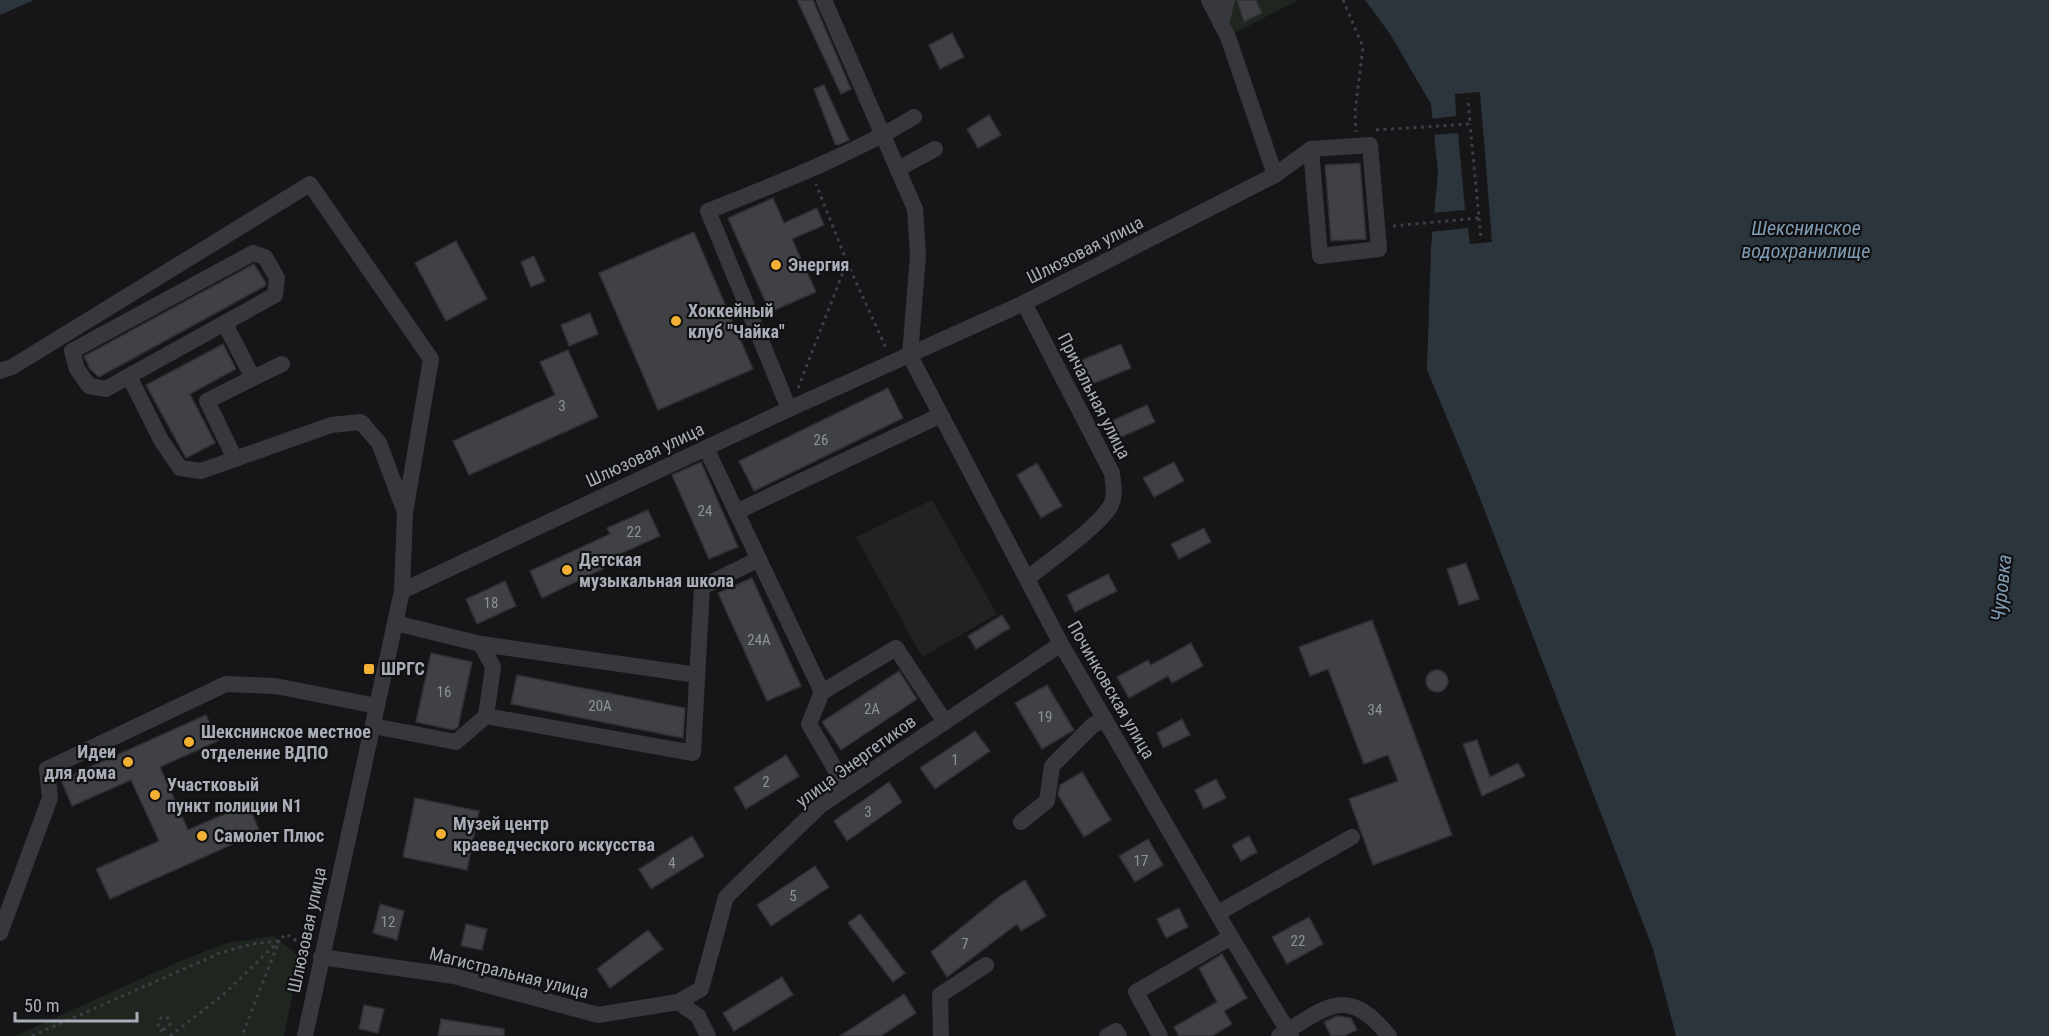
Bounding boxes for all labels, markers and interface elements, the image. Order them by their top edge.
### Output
street label: Шлюзовая улица [1023,211,1146,288]
water label: Шекснинское водохранилище [1742,216,1870,263]
place label: Энергия [788,254,849,275]
marker: Энергия [769,258,783,272]
place label: Хоккейный клуб "Чайка" [688,300,785,342]
marker: Хоккейный клуб "Чайка" [669,314,683,328]
street label: Причальная улица [1054,329,1135,462]
house number: 3 [558,397,566,415]
street label: Шлюзовая улица [582,418,707,491]
house number: 26 [814,431,828,449]
house number: 24 [698,502,712,520]
house number: 22 [627,523,641,541]
place label: Детская музыкальная школа [579,549,734,591]
water label: Чуровка [1986,553,2016,623]
marker: Детская музыкальная школа [560,563,574,577]
house number: 18 [484,594,498,612]
street label: Починковская улица [1063,617,1159,762]
house number: 24А [747,631,771,649]
place label: ШРГС [381,658,425,679]
marker: ШРГС [362,662,376,676]
house number: 16 [437,683,451,701]
house number: 20А [588,697,612,715]
house number: 2А [864,700,880,718]
house number: 34 [1368,701,1382,719]
house number: 19 [1038,708,1052,726]
street label: улица Энергетиков [792,710,920,811]
place label: Шекснинское местное отделение ВДПО [201,721,371,763]
marker: Шекснинское местное отделение ВДПО [182,735,196,749]
place label: Идеи для дома [44,741,116,783]
house number: 1 [951,751,959,769]
marker: Идеи для дома [121,755,135,769]
house number: 2 [762,773,770,791]
place label: Участковый пункт полиции N1 [167,774,302,816]
marker: Участковый пункт полиции N1 [148,788,162,802]
house number: 3 [864,803,872,821]
place label: Музей центр краеведческого искусства [453,813,655,855]
place label: Самолет Плюс [214,825,324,846]
marker: Музей центр краеведческого искусства [434,827,448,841]
marker: Самолет Плюс [195,829,209,843]
house number: 17 [1134,852,1148,870]
house number: 4 [668,854,676,872]
street label: Шлюзовая улица [283,865,330,995]
house number: 5 [789,887,797,905]
house number: 12 [381,913,395,931]
house number: 22 [1291,932,1305,950]
house number: 7 [961,935,969,953]
street label: Магистральная улица [427,943,591,1002]
scale bar [15,985,136,1023]
text: 50 m [24,995,59,1016]

